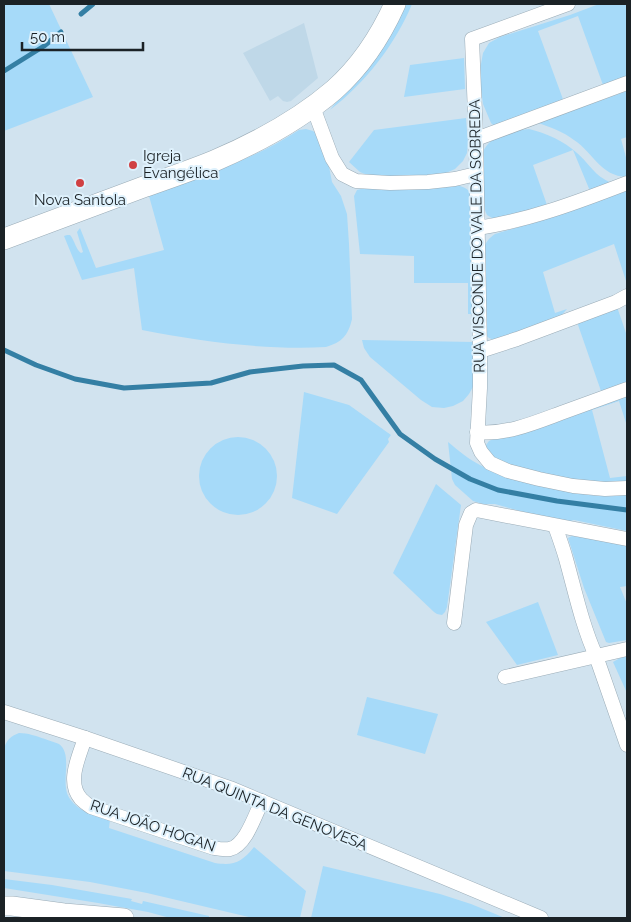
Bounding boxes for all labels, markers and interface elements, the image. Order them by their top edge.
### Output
scale bar [22,20,144,52]
text: 50 m [30,28,65,46]
street label: RUA VISCONDE DO VALE DA SOBREDA [466,99,488,373]
place label: Igreja Evangélica [143,147,218,182]
marker: Igreja Evangélica [127,159,139,171]
marker: Nova Santola [74,177,86,189]
place label: Nova Santola [34,191,126,209]
street label: RUA QUINTA DA GENOVESA [180,764,370,854]
street label: RUA JOÃO HOGAN [88,796,218,856]

